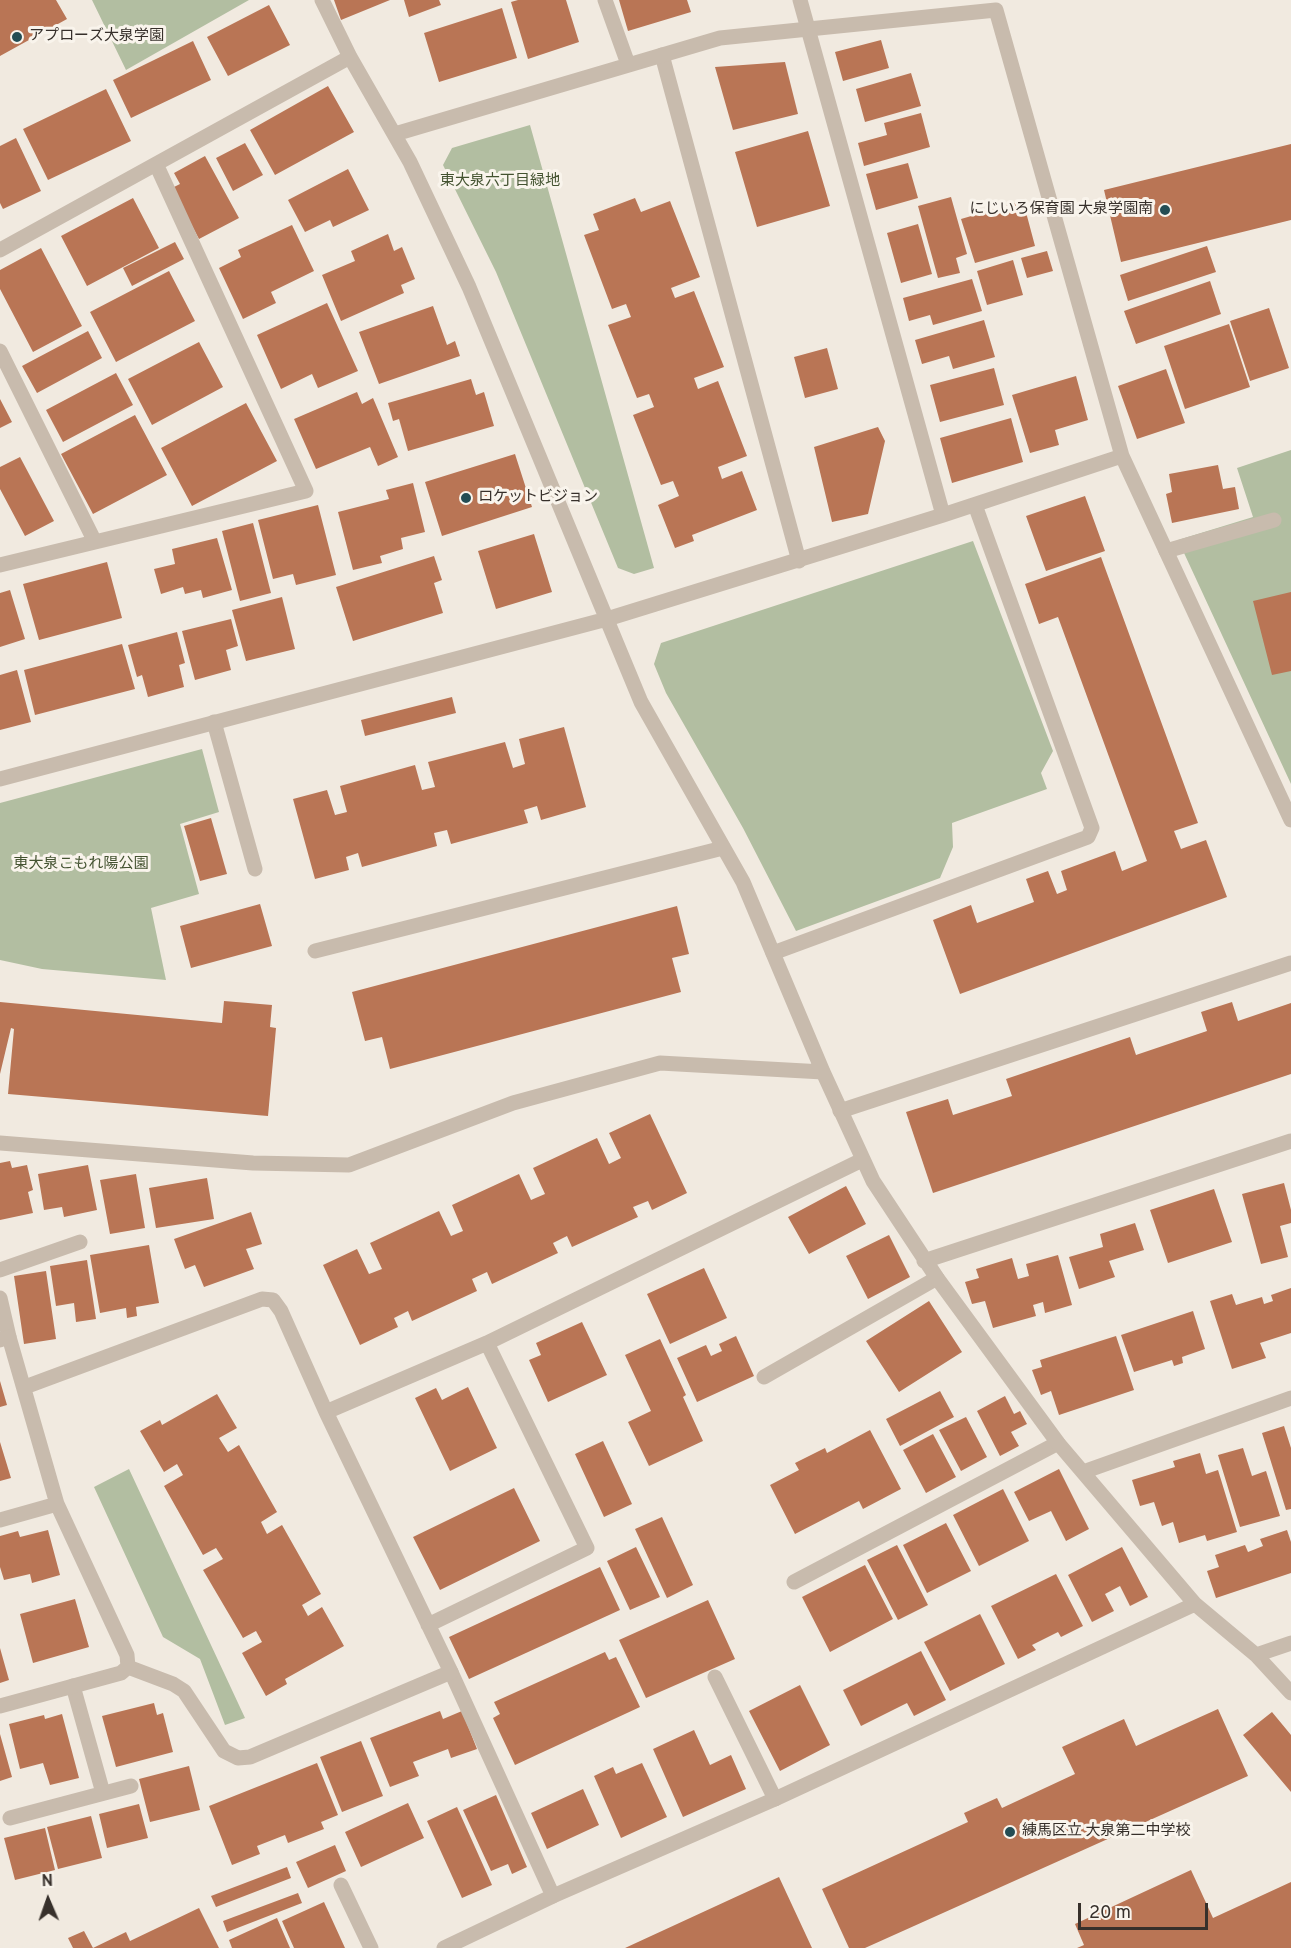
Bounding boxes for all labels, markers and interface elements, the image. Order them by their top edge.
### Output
place label: アプローズ大泉学園 [29,28,164,46]
marker: アプローズ大泉学園 [10,30,24,44]
park label: 東大泉六丁目緑地 [440,173,560,191]
place label: にじいろ保育園 大泉学園南 [969,201,1153,219]
marker: にじいろ保育園 大泉学園南 [1158,203,1172,217]
place label: ロケットビジョン [478,489,598,507]
marker: ロケットビジョン [459,491,473,505]
park label: 東大泉こもれ陽公園 [14,856,148,874]
place label: 練馬区立 大泉第二中学校 [1022,1823,1191,1841]
marker: 練馬区立 大泉第二中学校 [1003,1825,1017,1839]
north arrow [18,1870,78,1930]
text: N [41,1872,53,1892]
scale bar [1081,1891,1212,1929]
text: 20 m [1089,1902,1131,1925]

